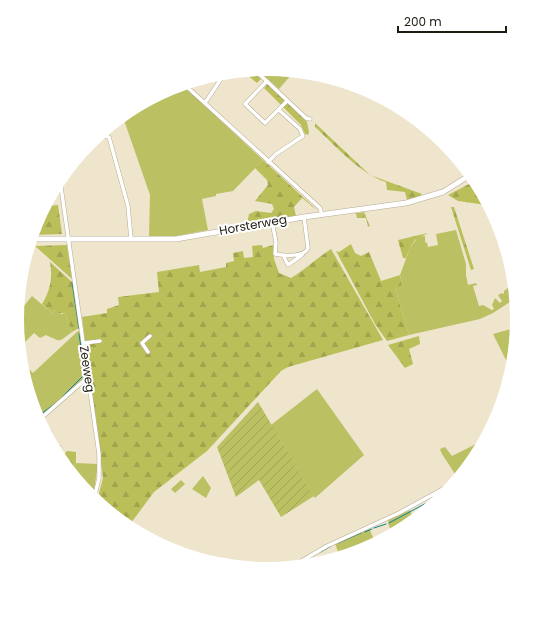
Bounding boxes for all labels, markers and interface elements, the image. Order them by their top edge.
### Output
scale bar [398,8,506,34]
text: 200 m [404,13,442,30]
street label: Horsterweg [218,210,288,239]
street label: Zeeweg [76,345,99,393]

